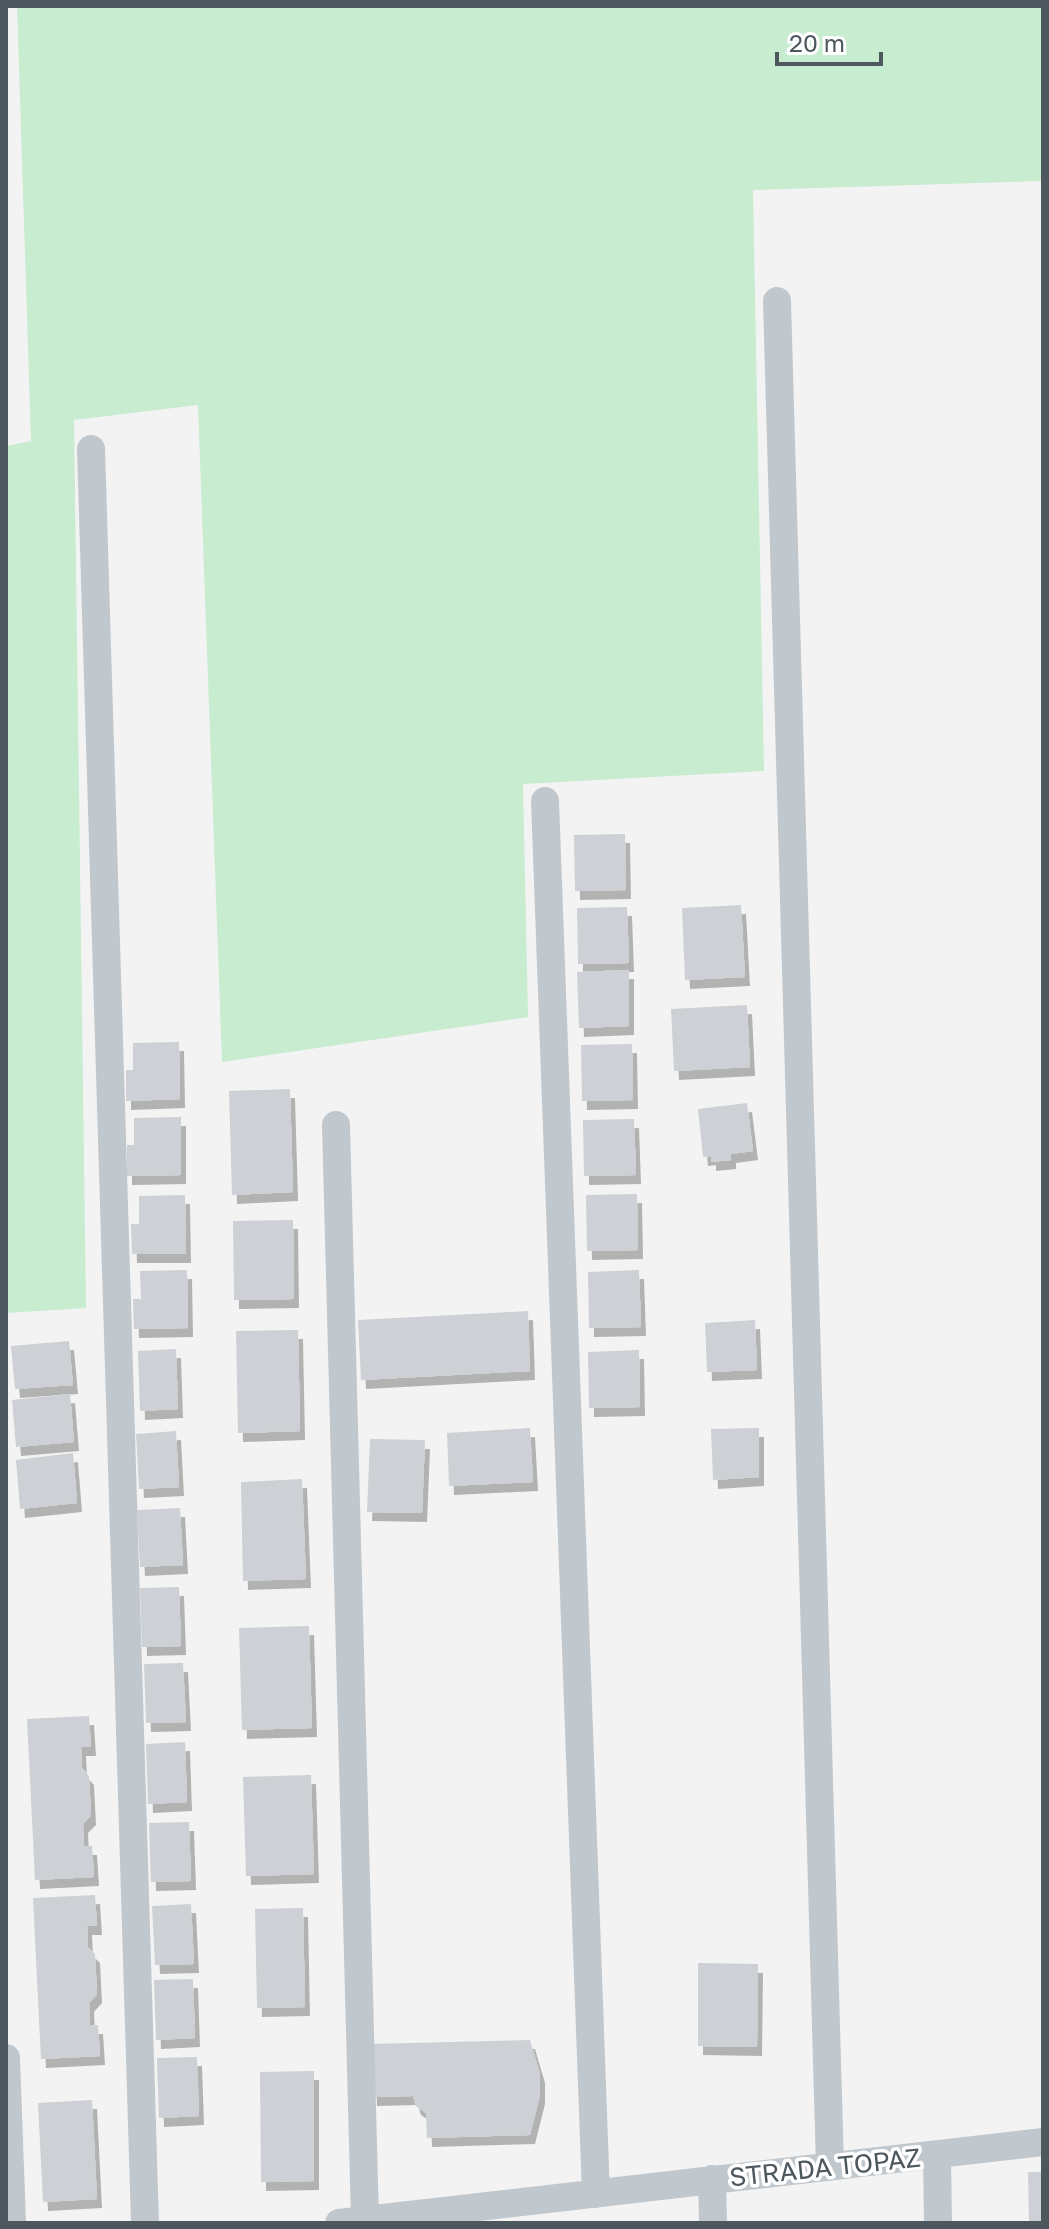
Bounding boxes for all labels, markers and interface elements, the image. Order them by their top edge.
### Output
scale bar [777,16,881,66]
text: 20 m [789,28,845,57]
street label: STRADA TOPAZ [728,2142,922,2192]

